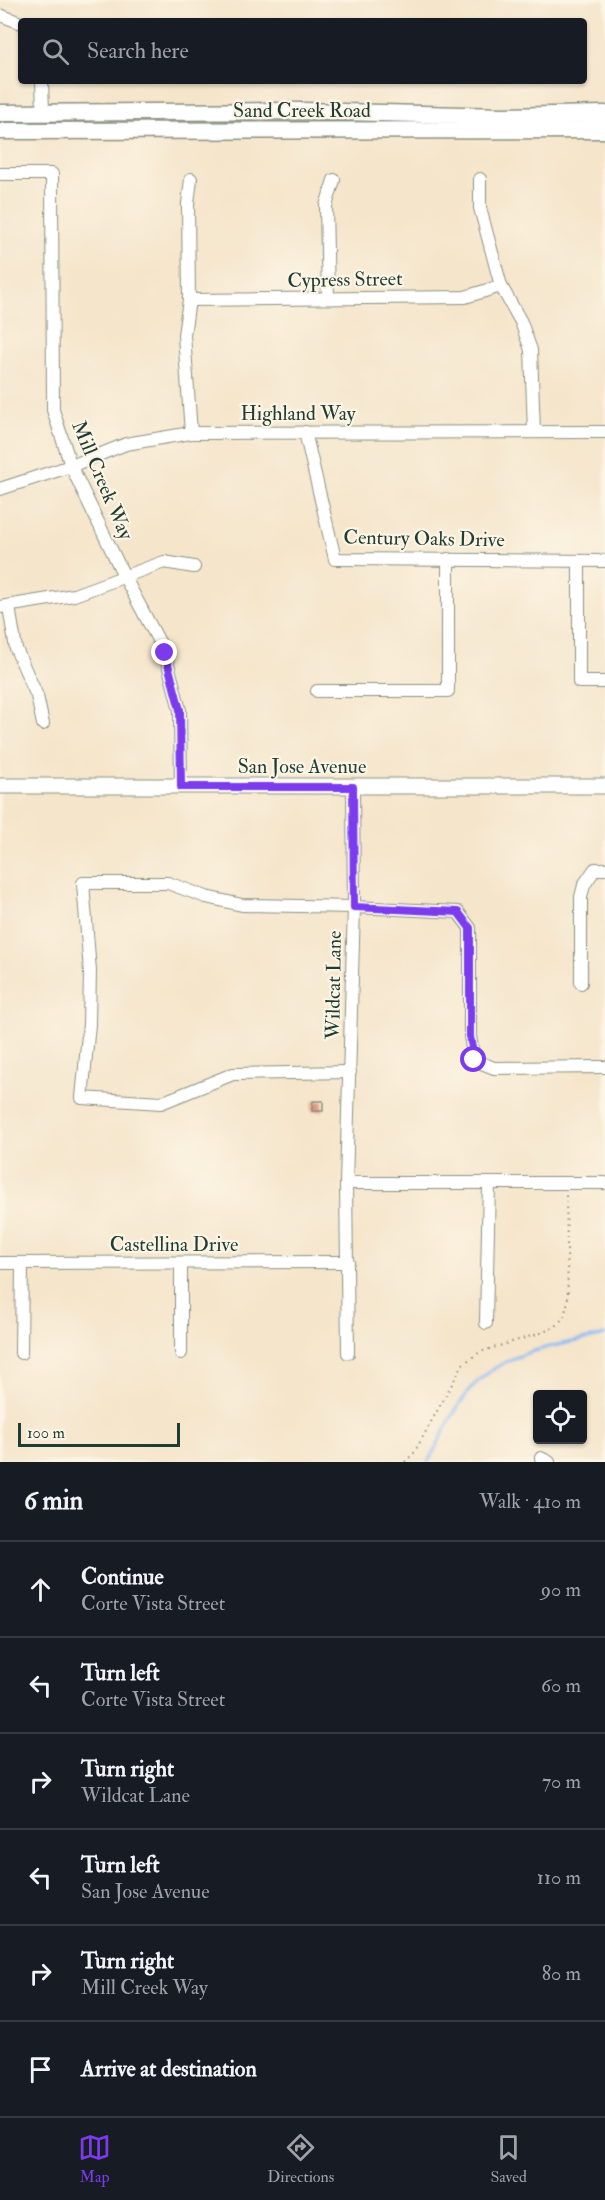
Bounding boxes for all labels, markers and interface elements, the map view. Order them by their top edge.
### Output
search box [18,18,587,84]
icon: search [39,35,72,68]
text: Search here [87,37,189,65]
street label: Sand Creek Road [233,98,371,123]
street label: Cypress Street [287,266,403,294]
street label: Highland Way [240,401,357,426]
street label: Mill Creek Way [66,417,139,545]
street label: Century Oaks Drive [343,525,505,552]
route end [151,639,177,665]
street label: San Jose Avenue [238,754,366,779]
street label: Wildcat Lane [320,930,347,1041]
route start [460,1046,486,1072]
street label: Castellina Drive [110,1232,238,1257]
map controls [533,1390,587,1444]
button: locate [533,1390,587,1444]
scale bar [18,1420,180,1448]
text: 100 m [27,1423,65,1443]
text: 6 min [24,1485,83,1517]
text: Walk · 410 m [479,1489,581,1514]
text: Continue [81,1563,164,1591]
icon: ahead [24,1573,57,1606]
text: 90 m [541,1577,581,1602]
text: Corte Vista Street [81,1591,225,1616]
text: Turn left [81,1659,160,1687]
icon: left [24,1669,57,1702]
text: 60 m [541,1673,581,1698]
text: Corte Vista Street [81,1687,225,1712]
text: Turn right [81,1755,174,1783]
icon: right [24,1765,57,1798]
text: 70 m [542,1769,581,1794]
text: Wildcat Lane [81,1783,190,1808]
text: Turn left [81,1851,160,1879]
icon: left [24,1861,57,1894]
text: 110 m [537,1865,581,1890]
text: San Jose Avenue [81,1879,210,1904]
text: Turn right [81,1947,174,1975]
icon: right [24,1957,57,1990]
text: 80 m [542,1961,581,1986]
text: Mill Creek Way [81,1975,208,2000]
icon: arrive [24,2053,57,2086]
text: Arrive at destination [81,2055,257,2083]
tab: Map [78,2131,111,2187]
tab: Directions [267,2131,334,2187]
tab: Saved [490,2131,527,2187]

